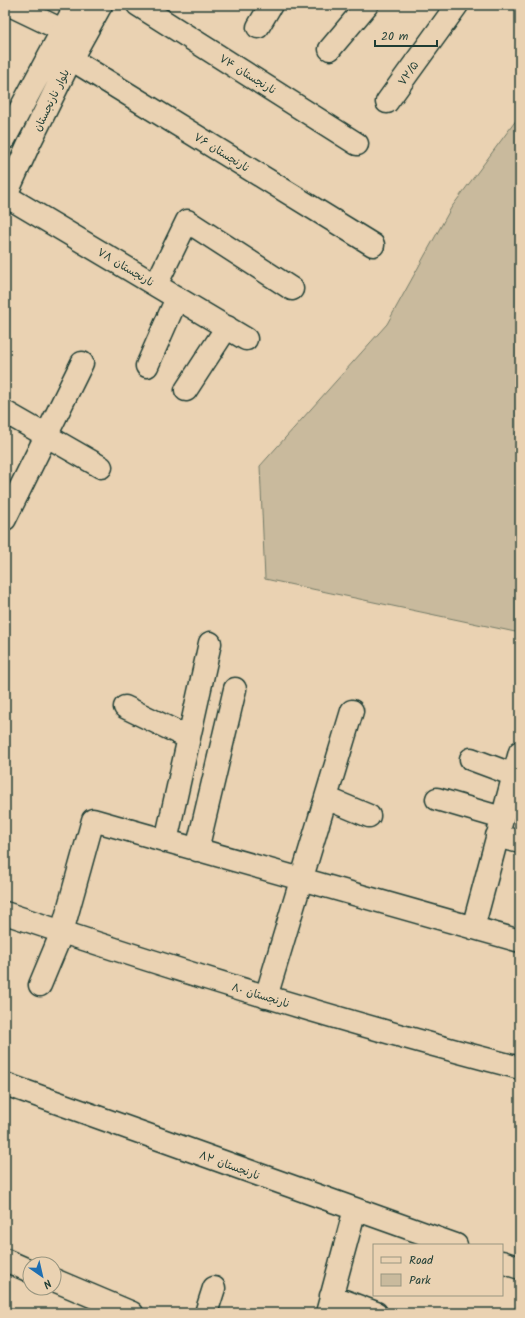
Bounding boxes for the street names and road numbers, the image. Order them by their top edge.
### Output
street label: نارنجستان ۷۴ [215,50,280,100]
street label: ۷۲/۵ [394,57,424,90]
street label: بلوار نارنجستان [29,66,75,135]
street label: نارنجستان ۷۶ [190,128,253,177]
street label: نارنجستان ۷۸ [93,244,158,292]
street label: نارنجستان ۸۰ [229,979,292,1013]
street label: نارنجستان ۸۲ [197,1147,263,1185]

